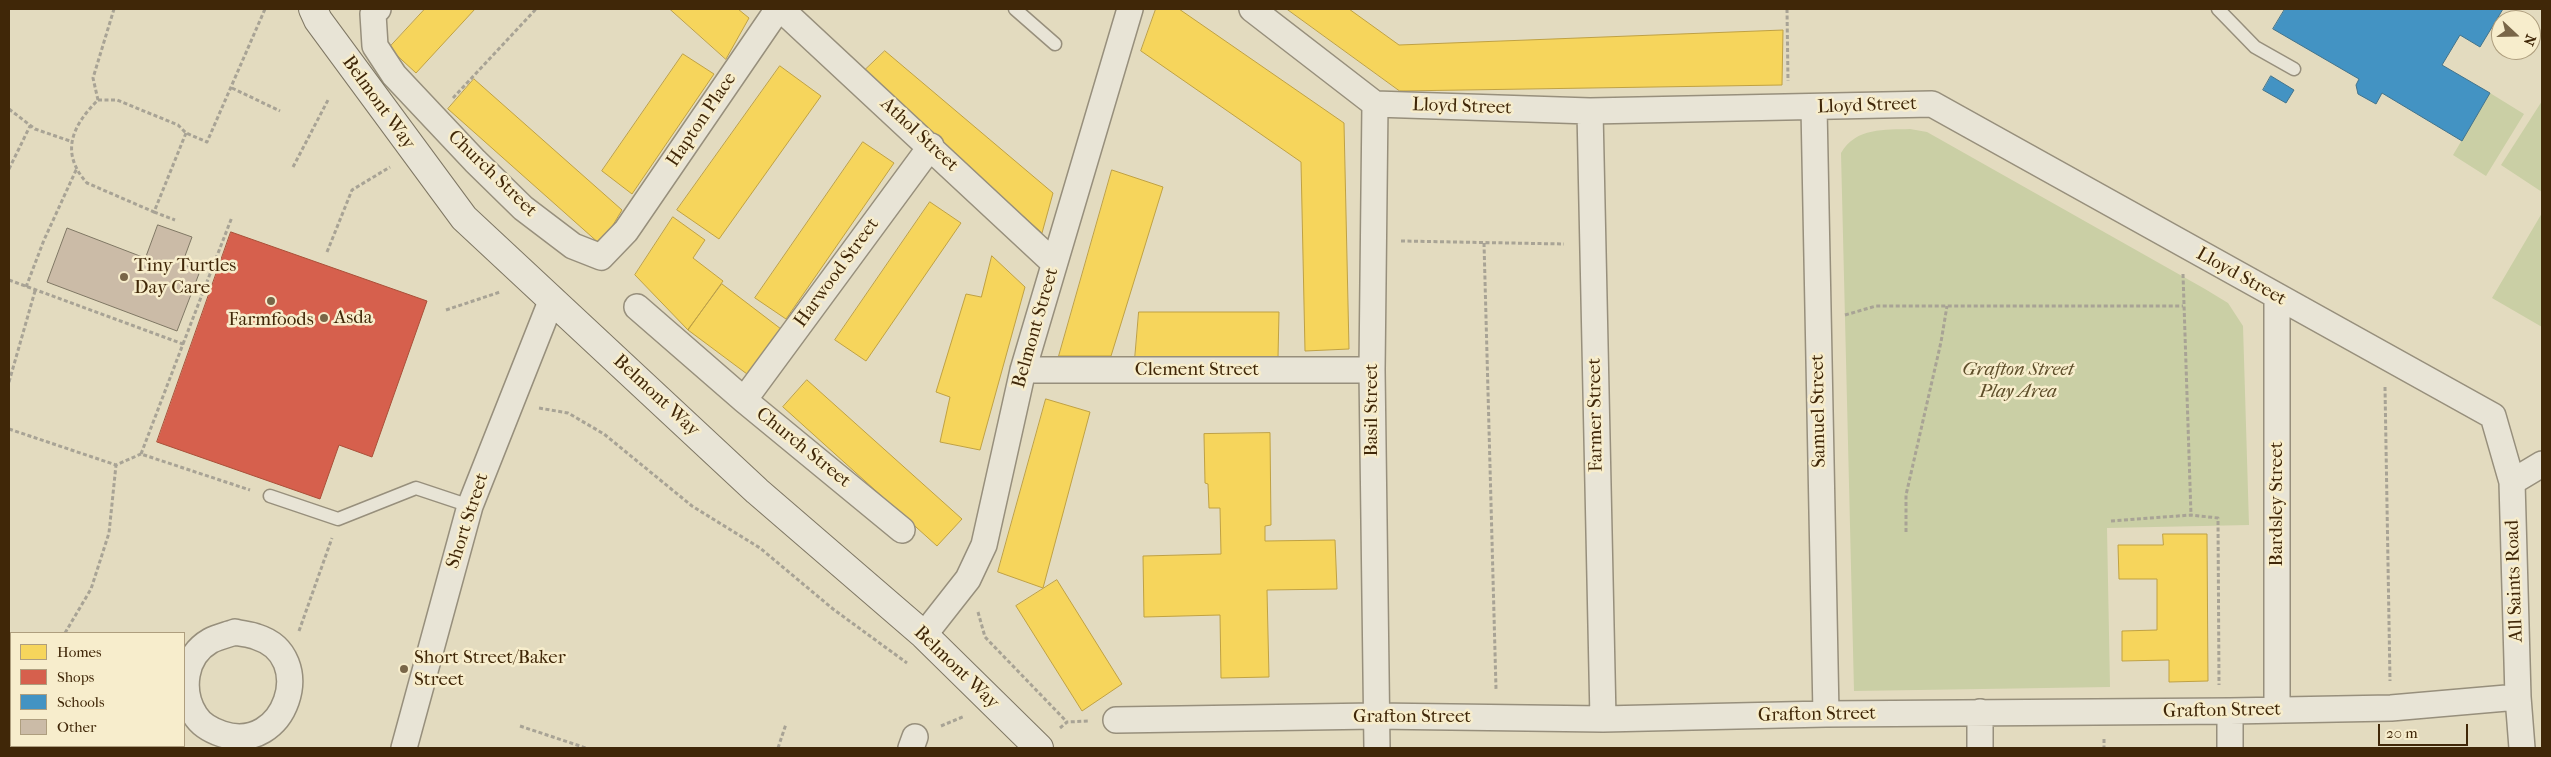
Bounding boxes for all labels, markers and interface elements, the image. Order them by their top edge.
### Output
north arrow [2491,10,2541,60]
text: N [2520,32,2539,48]
street label: Belmont Way [336,52,420,154]
street label: Hapton Place [662,69,742,171]
street label: Athol Street [875,93,963,177]
street label: Lloyd Street [1817,93,1917,119]
street label: Lloyd Street [1412,94,1512,120]
street label: Church Street [443,126,541,222]
street label: Harwood Street [790,214,884,332]
street label: Lloyd Street [2192,243,2290,311]
place label: Tiny Turtles Day Care [134,255,236,299]
street label: Belmont Street [1008,265,1064,391]
marker: Tiny Turtles Day Care [118,271,130,283]
marker: Farmfoods [265,295,277,307]
place label: Asda [334,307,372,329]
place label: Farmfoods [228,309,314,331]
marker: Asda [318,312,330,324]
street label: Belmont Way [608,350,704,442]
street label: Samuel Street [1807,354,1831,468]
street label: Farmer Street [1584,358,1608,472]
street label: Clement Street [1135,359,1259,381]
park label: Grafton Street Play Area [1962,359,2074,403]
street label: Basil Street [1361,363,1383,457]
street label: Church Street [751,403,855,493]
street label: Bardsley Street [2266,442,2288,566]
street label: Short Street [442,470,494,572]
street label: All Saints Road [2501,520,2529,642]
street label: Belmont Way [909,622,1003,714]
legend [10,632,185,747]
text: Homes [57,643,102,661]
place label: Short Street/Baker Street [414,647,566,691]
marker: Short Street/Baker Street [398,663,410,675]
text: Shops [57,668,94,686]
text: Schools [57,693,104,711]
street label: Grafton Street [2163,699,2281,723]
street label: Grafton Street [1758,703,1876,727]
street label: Grafton Street [1353,706,1471,728]
scale bar [2381,714,2471,746]
text: Other [57,718,96,736]
text: 20 m [2386,724,2418,742]

